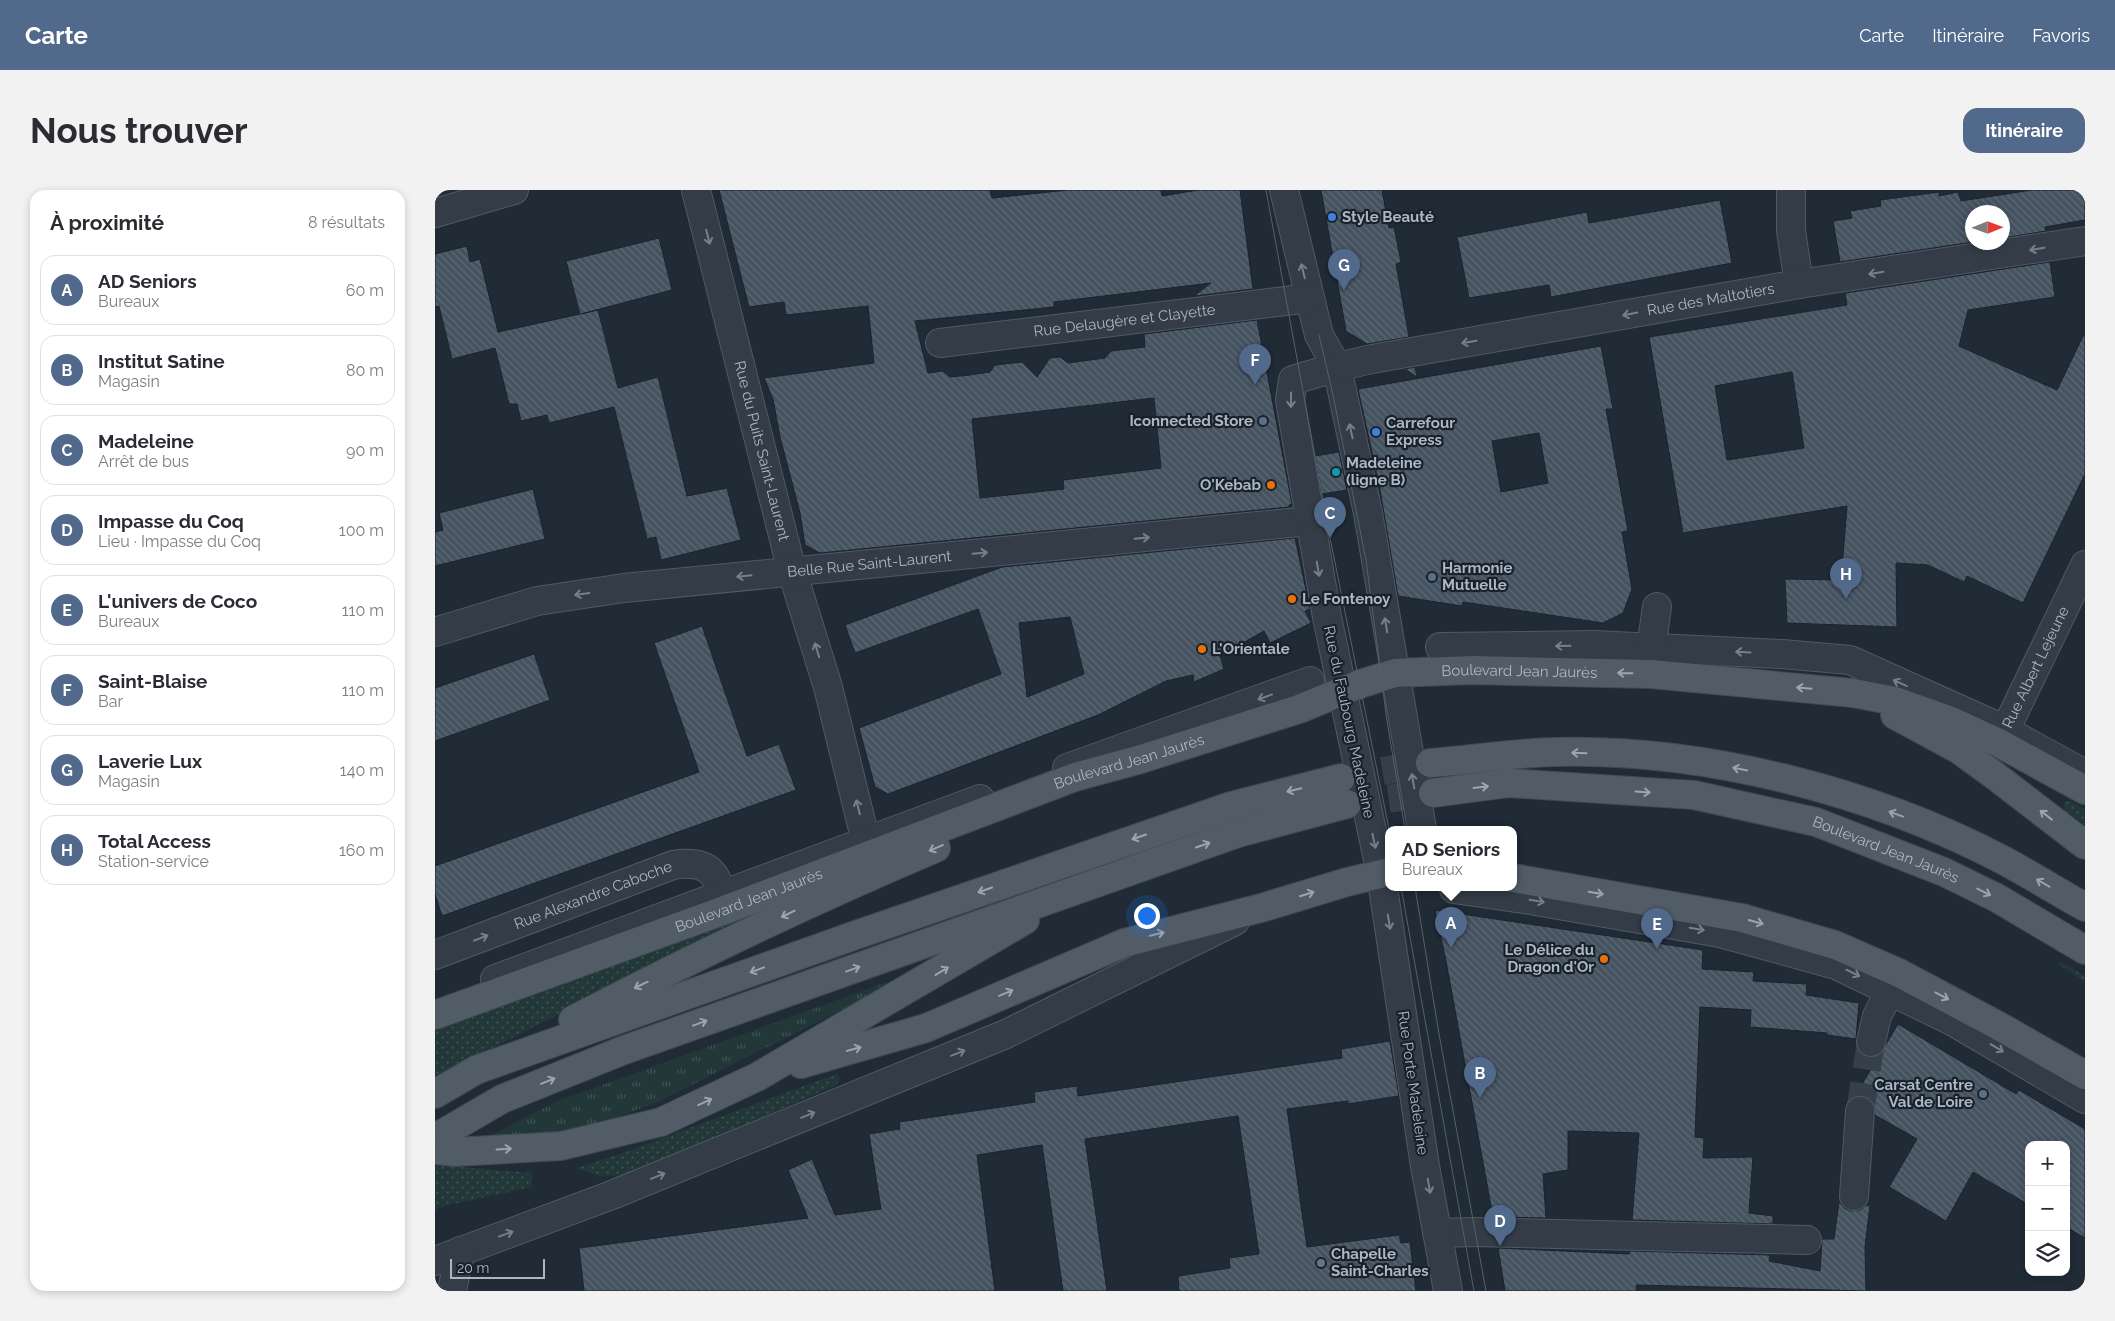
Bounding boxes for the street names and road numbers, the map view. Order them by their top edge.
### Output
street label: Rue des Maltotiers [1645,279,1776,320]
street label: Rue Delaugère et Clayette [1033,301,1217,341]
street label: Rue du Puits Saint-Laurent [730,359,793,543]
street label: Belle Rue Saint-Laurent [786,547,952,581]
street label: Rue Albert Lejeune [1998,603,2073,731]
street label: Rue du Faubourg Madeleine [1320,624,1378,820]
street label: Boulevard Jean Jaurès [1441,661,1598,682]
street label: Boulevard Jean Jaurès [1051,731,1206,793]
street label: Boulevard Jean Jaurès [1810,813,1962,887]
street label: Rue Alexandre Caboche [512,857,675,933]
street label: Boulevard Jean Jaurès [673,865,825,936]
street label: Rue Porte Madeleine [1394,1010,1432,1156]

